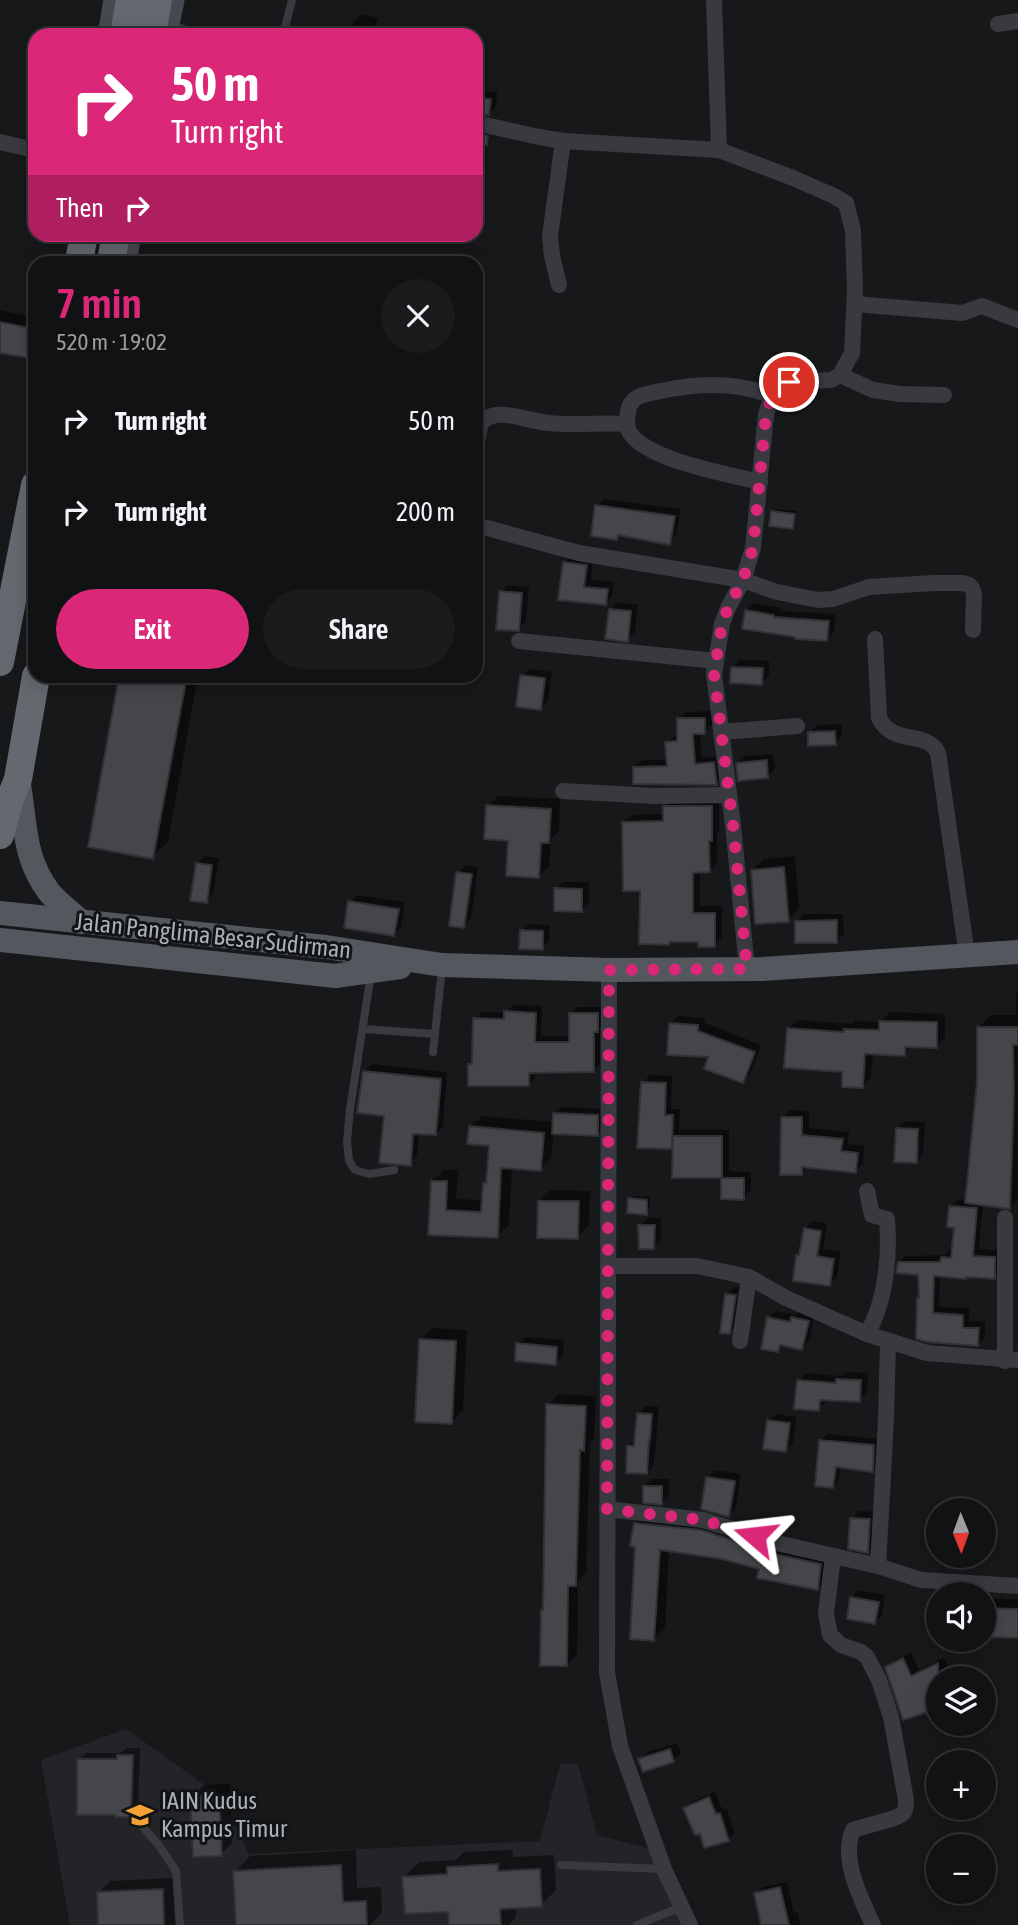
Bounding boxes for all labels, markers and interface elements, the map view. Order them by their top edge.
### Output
text: 50 m [171,55,259,111]
icon: right [56,56,147,147]
text: Turn right [171,113,284,150]
icon: right [118,189,156,227]
text: Then [56,193,104,223]
text: 7 min [56,279,142,327]
button: close [381,279,455,353]
text: 520 m · 19:02 [56,329,167,355]
pin [759,352,819,412]
icon: arrive [770,363,808,401]
icon: right [56,402,94,440]
text: Turn right [115,406,206,436]
text: 50 m [408,406,455,436]
icon: right [56,493,94,531]
text: Turn right [115,497,206,527]
text: 200 m [396,497,455,527]
button: Exit [56,589,249,669]
button: Share [263,589,455,669]
street label: Jalan Panglima Besar Sudirman [74,908,352,963]
north arrow [926,1498,996,1568]
map controls [926,1498,996,1904]
position arrow [718,1499,792,1573]
button: sound [926,1582,996,1652]
button: layers [926,1666,996,1736]
button: + [926,1750,996,1820]
place label: IAIN Kudus Kampus Timur [161,1787,288,1842]
school or university icon: IAIN Kudus Kampus Timur [125,1800,155,1830]
button: − [926,1834,996,1904]

